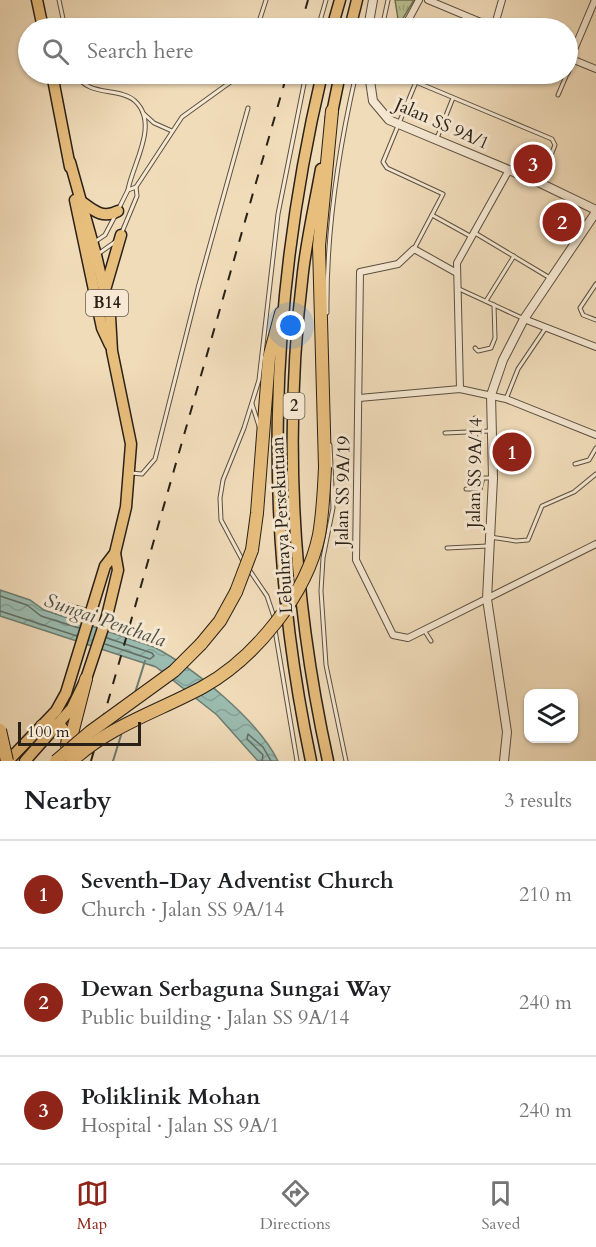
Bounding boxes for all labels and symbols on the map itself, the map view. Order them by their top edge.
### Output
street label: Jalan SS 9A/1 [388,91,493,156]
pin: 3 [514,142,552,186]
pin: 2 [542,200,582,244]
road number: B14 [86,290,128,316]
your location [276,311,305,340]
road number: 2 [284,393,304,419]
street label: Jalan SS 9A/14 [461,418,488,531]
pin: 1 [492,430,532,474]
street label: Lebuhraya Persekutuan [265,435,299,614]
street label: Jalan SS 9A/19 [329,436,356,549]
water label: Sungai Penchala [41,587,169,653]
scale bar [18,719,141,746]

